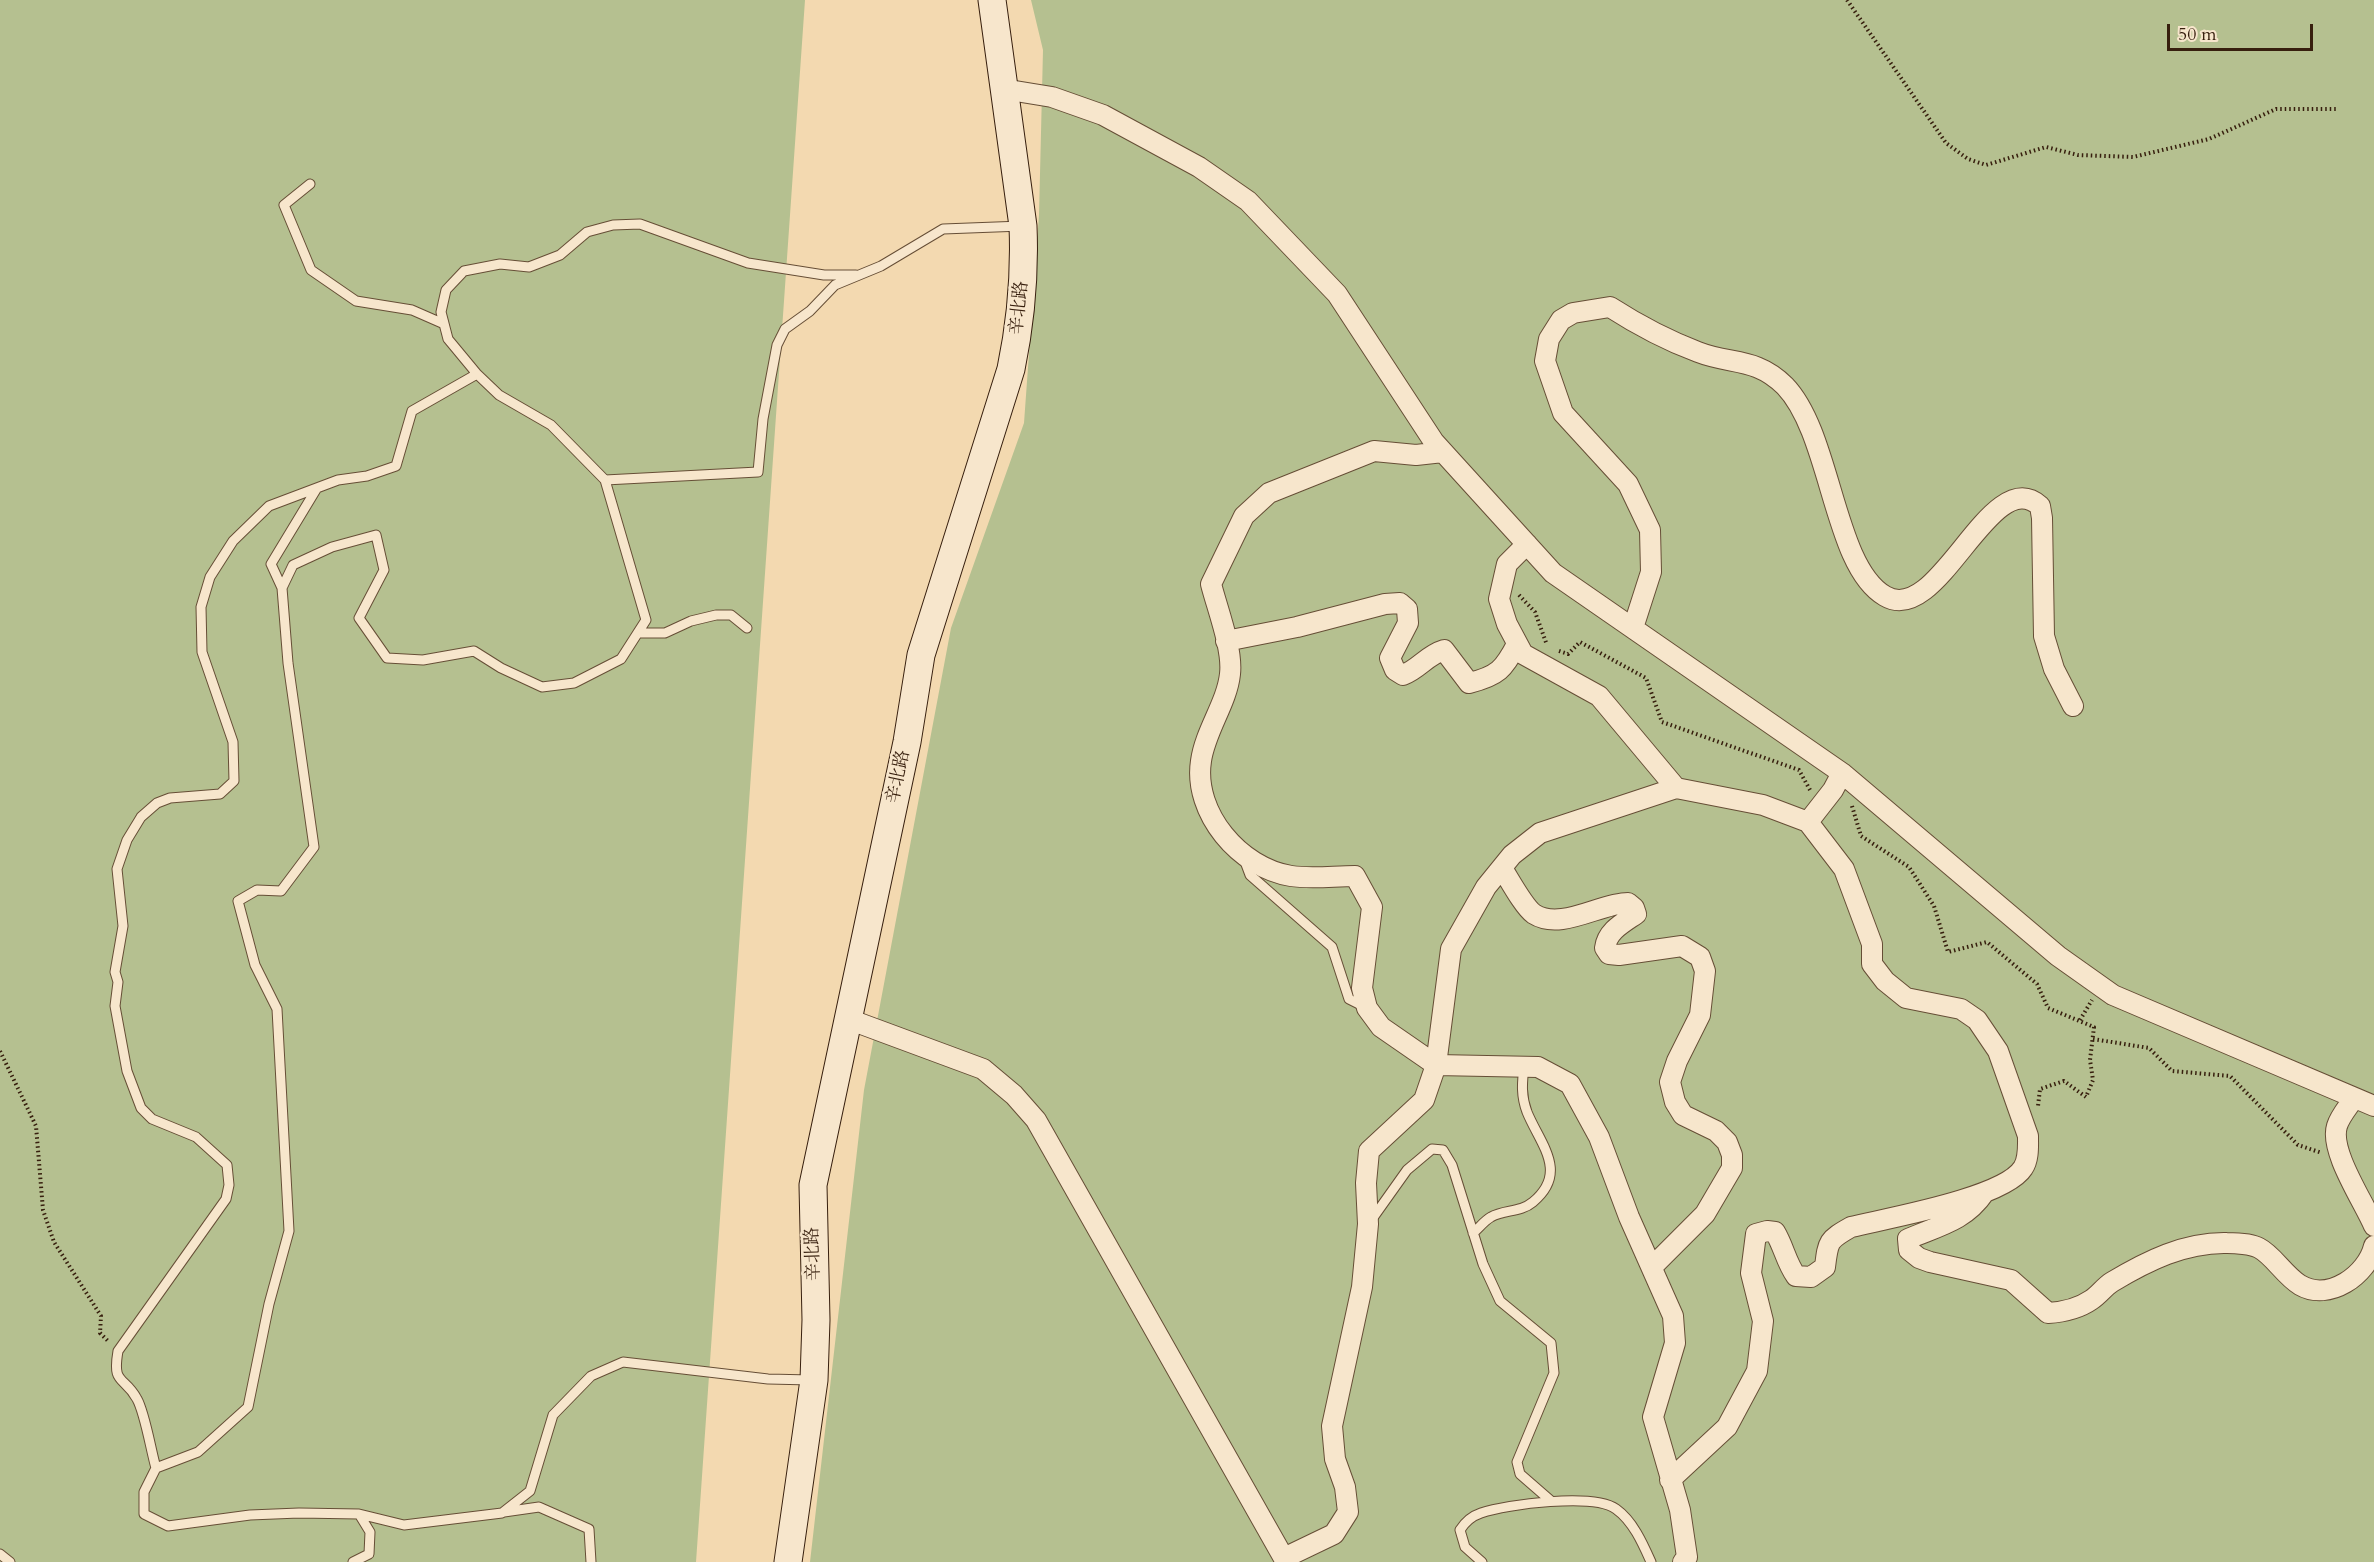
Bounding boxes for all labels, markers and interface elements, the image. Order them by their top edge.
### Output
scale bar [2170,12,2316,50]
text: 50 m [2178,22,2217,47]
street label: 辛北路 [1006,280,1034,336]
street label: 辛北路 [883,748,915,806]
street label: 辛北路 [802,1227,826,1281]

